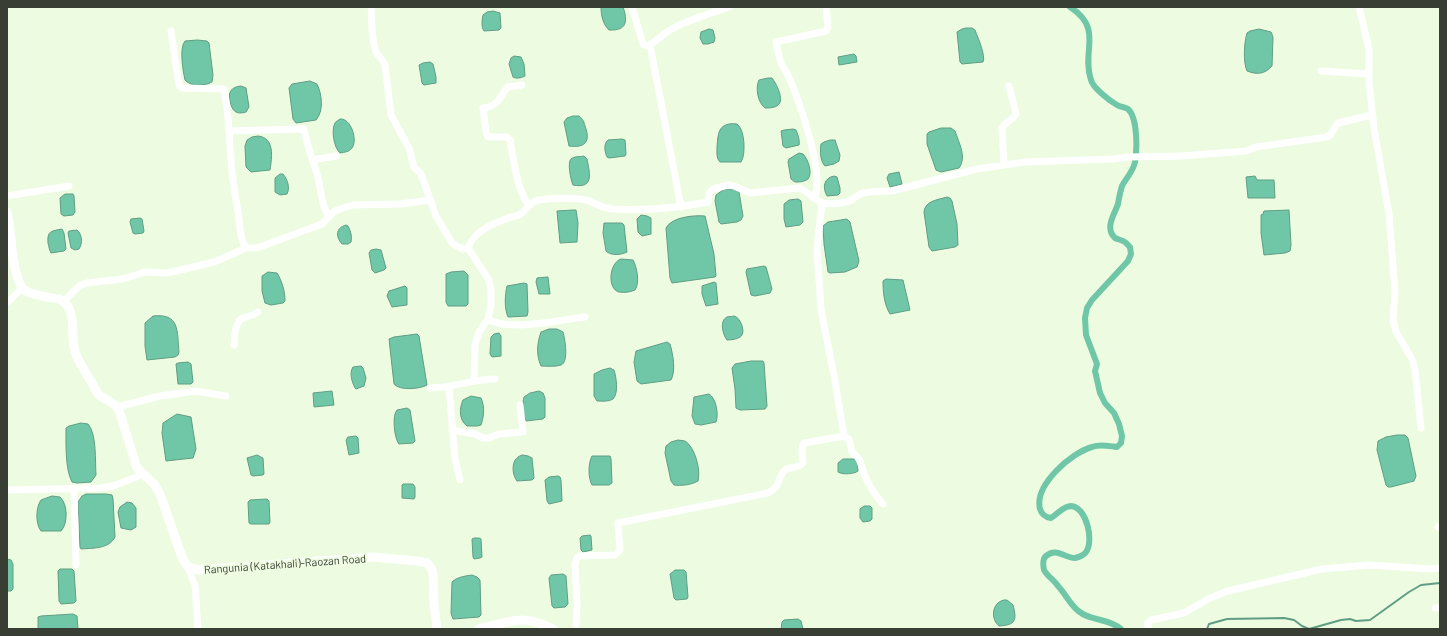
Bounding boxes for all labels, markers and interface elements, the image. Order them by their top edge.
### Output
street label: Rangunia (Katakhali)-Raozan Road [204,551,366,576]

